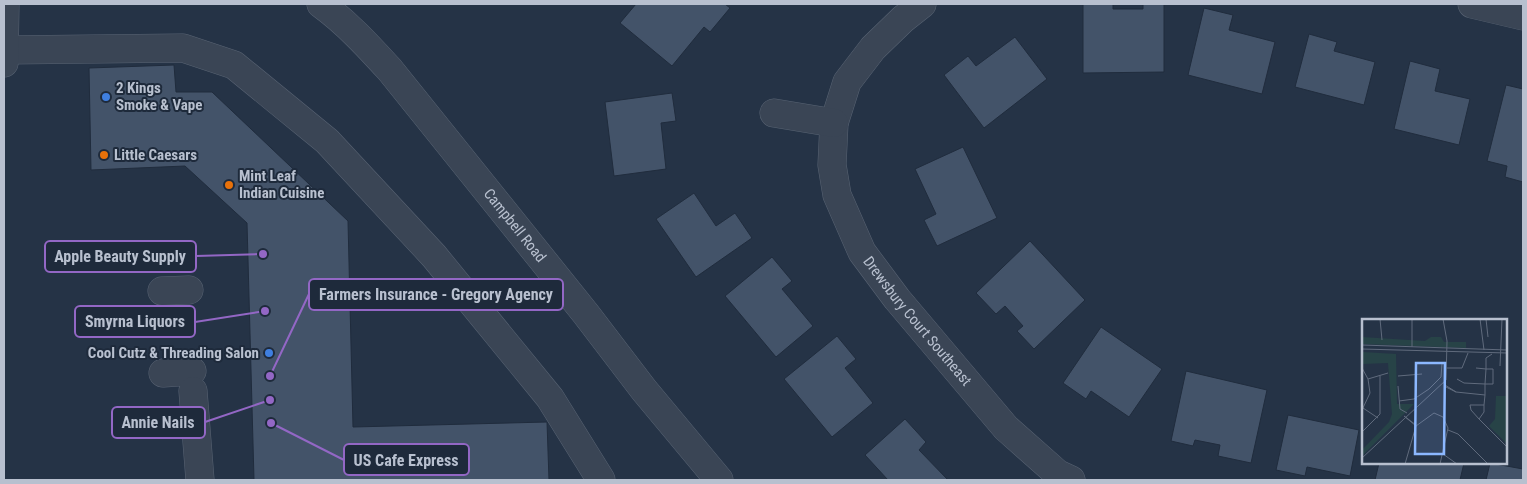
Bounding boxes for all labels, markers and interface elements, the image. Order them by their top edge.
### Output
place label: 2 Kings Smoke & Vape [116,79,202,114]
marker: 2 Kings Smoke & Vape [100,91,112,103]
place label: Little Caesars [114,146,197,164]
marker: Little Caesars [98,149,110,161]
place label: Mint Leaf Indian Cuisine [239,167,324,202]
marker: Mint Leaf Indian Cuisine [223,179,235,191]
street label: Campbell Road [480,185,550,266]
callout: Apple Beauty Supply [45,241,196,272]
text: Apple Beauty Supply [54,247,186,266]
street label: Drewsbury Court Southeast [859,253,975,389]
callout: Farmers Insurance - Gregory Agency [309,279,563,310]
text: Farmers Insurance - Gregory Agency [319,285,553,304]
callout: Smyrna Liquors [75,306,195,337]
text: Smyrna Liquors [85,312,185,331]
inset map [1362,319,1507,464]
place label: Cool Cutz & Threading Salon [88,344,259,362]
marker: Cool Cutz & Threading Salon [263,347,275,359]
callout: Annie Nails [112,407,205,438]
text: Annie Nails [122,413,194,432]
callout: US Cafe Express [344,444,469,475]
text: US Cafe Express [354,451,458,470]

